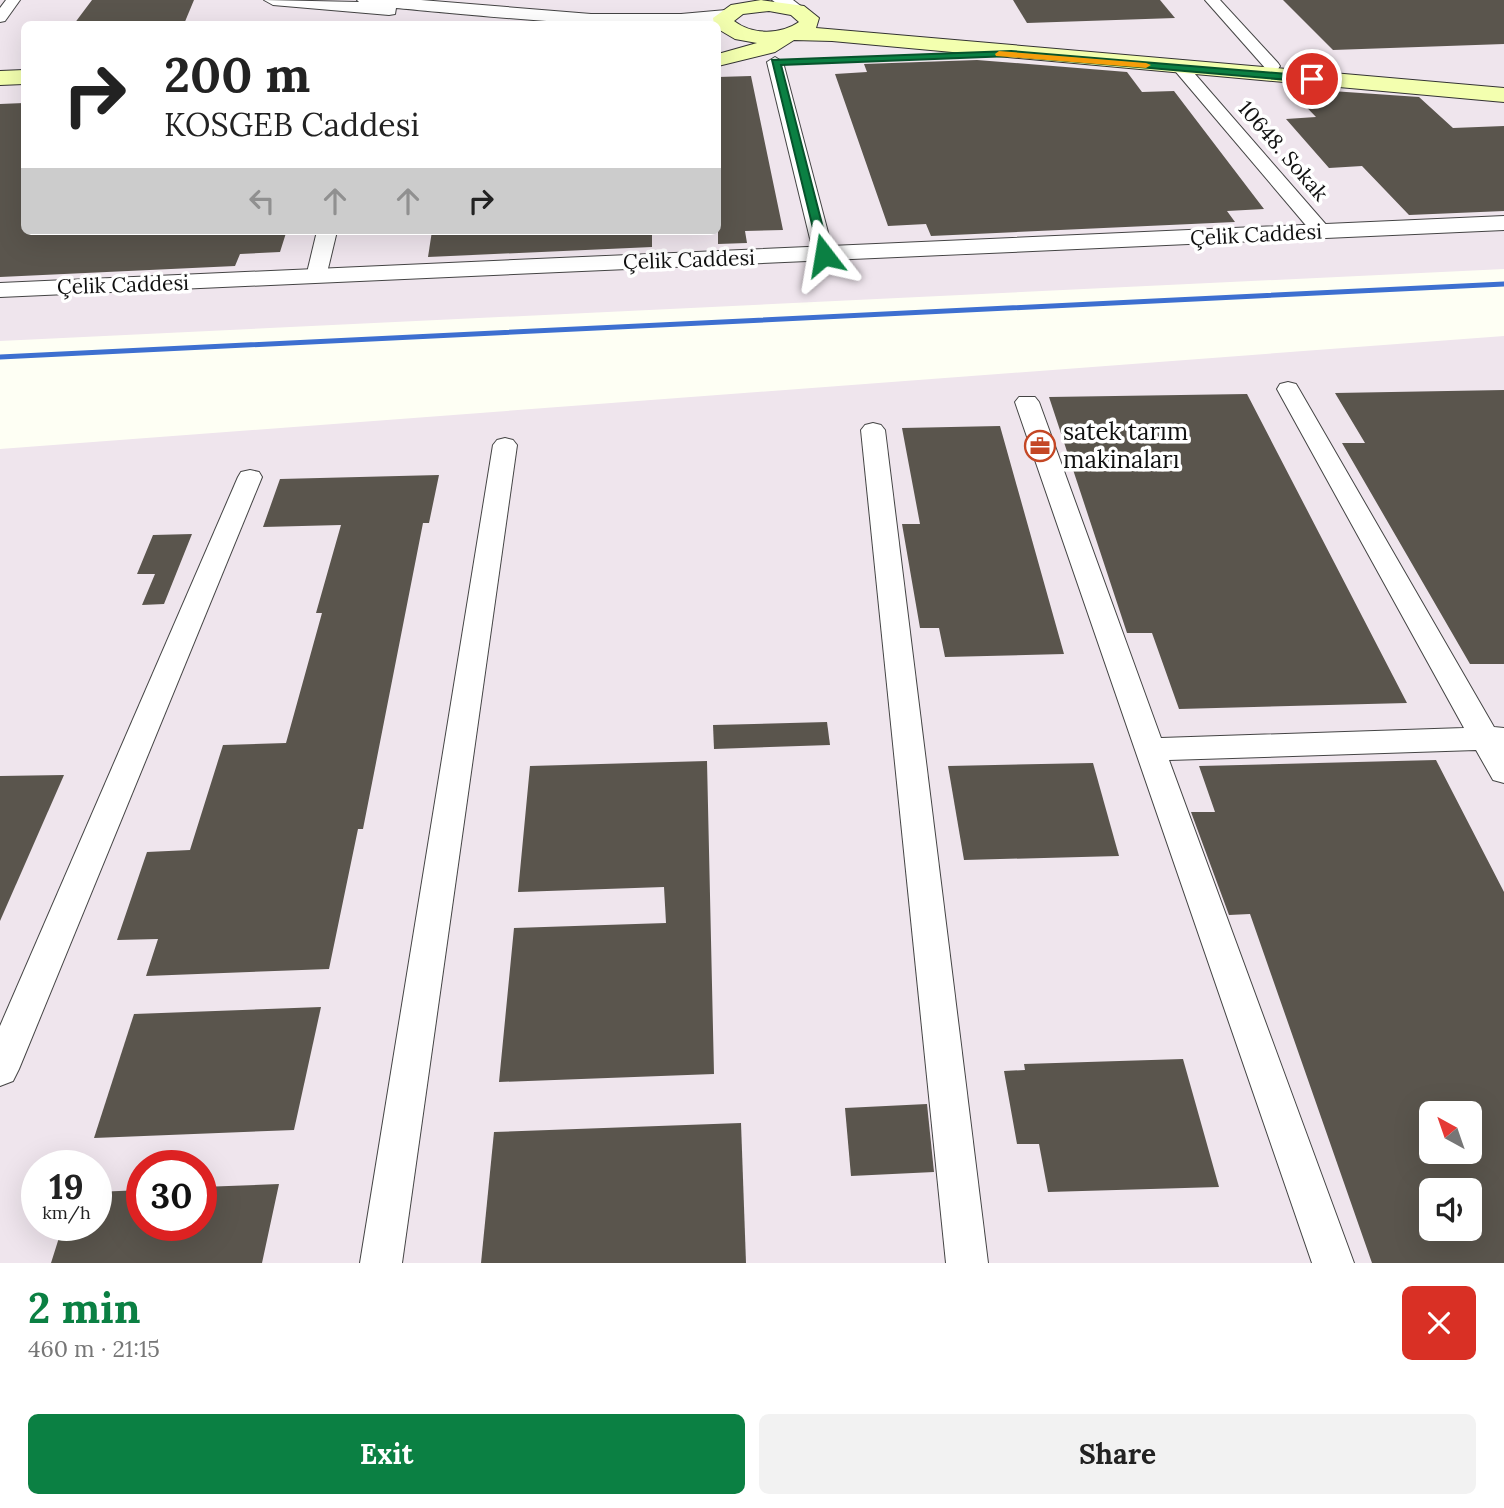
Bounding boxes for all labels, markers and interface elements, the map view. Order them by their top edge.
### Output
text: 200 m [164,43,310,105]
icon: right [49,49,140,140]
pin [1282,49,1342,109]
icon: arrive [1293,60,1331,98]
street label: 10648. Sokak [1232,95,1335,207]
text: KOSGEB Caddesi [164,104,420,145]
icon: left [243,182,281,220]
icon: ahead [316,182,354,220]
icon: ahead [389,182,427,220]
icon: right [462,182,500,220]
position arrow [787,218,861,292]
street label: Çelik Caddesi [1189,218,1323,251]
street label: Çelik Caddesi [622,244,756,275]
street label: Çelik Caddesi [56,269,190,300]
place label: satek tarım makinaları [1063,416,1188,475]
office icon: satek tarım makinaları [1023,429,1057,463]
north arrow [1419,1101,1482,1164]
map controls [1419,1101,1482,1241]
speed limit sign: 30 [126,1150,217,1241]
text: 19 [49,1164,84,1209]
button: sound [1419,1178,1482,1241]
text: km/h [42,1201,91,1224]
text: 2 min [28,1281,141,1335]
button: close [1402,1286,1476,1360]
text: 460 m · 21:15 [28,1334,160,1363]
button: Exit [28,1414,745,1494]
button: Share [759,1414,1476,1494]

